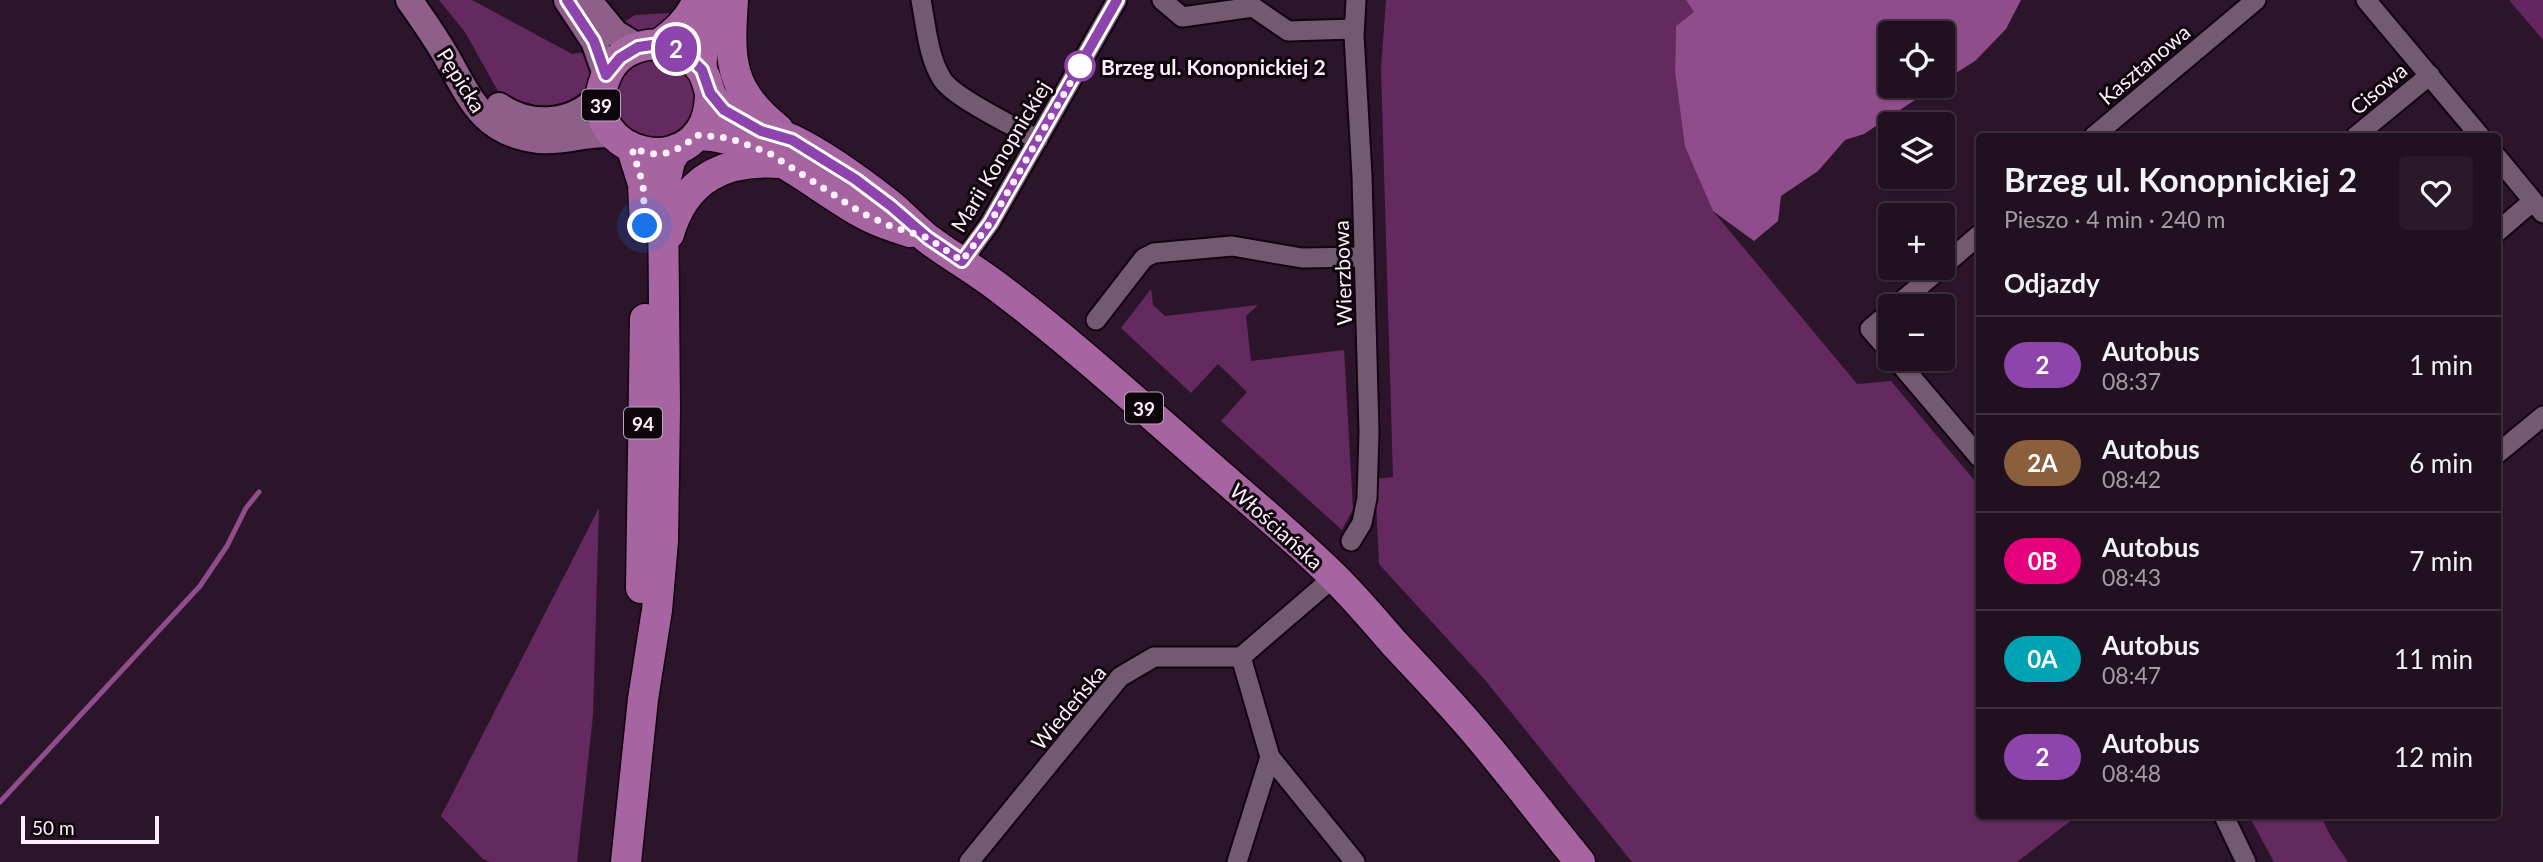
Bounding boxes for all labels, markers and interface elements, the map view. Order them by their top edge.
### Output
street label: Kasztanowa [2093,19,2195,109]
map controls [1878,21,1955,371]
button: locate [1878,21,1955,98]
line badge: 2 [653,26,699,72]
text: 2 [669,34,683,63]
street label: Pępicka [433,43,491,117]
marker: Brzeg ul. Konopnickiej 2 [1065,51,1095,81]
place label: Brzeg ul. Konopnickiej 2 [1101,54,1326,79]
street label: Cisowa [2344,57,2412,119]
street label: Marii Konopnickiej [945,76,1055,236]
road number: 39 [582,90,620,120]
button: layers [1878,112,1955,189]
button: heart [2399,156,2473,230]
text: Brzeg ul. Konopnickiej 2 [2004,159,2357,199]
button: + [1878,203,1955,280]
text: Pieszo · 4 min · 240 m [2004,205,2225,233]
your location [627,208,662,243]
street label: Wierzbowa [1328,220,1356,326]
text: Odjazdy [2004,267,2100,299]
button: − [1878,294,1955,371]
text: Autobus [2102,335,2200,367]
text: 1 min [2409,349,2473,381]
text: 2 [2036,350,2049,379]
text: 08:37 [2102,367,2161,395]
road number: 39 [1125,392,1163,424]
road number: 94 [624,408,662,438]
text: Autobus [2102,433,2200,465]
text: 6 min [2409,447,2473,479]
text: 2A [2027,448,2058,477]
text: 08:42 [2102,465,2161,493]
street label: Włościańska [1225,478,1329,574]
text: Autobus [2102,531,2200,563]
text: 7 min [2409,545,2473,577]
text: 0B [2028,546,2057,575]
text: 08:43 [2102,563,2161,591]
text: Autobus [2102,629,2200,661]
text: 11 min [2394,643,2473,675]
text: 0A [2027,644,2058,673]
street label: Wiedeńska [1025,660,1111,754]
text: 08:47 [2102,661,2161,689]
text: Autobus [2102,727,2200,759]
text: 12 min [2394,741,2473,773]
text: 2 [2036,742,2049,771]
text: 08:48 [2102,759,2161,787]
scale bar [21,813,159,845]
text: 50 m [32,816,75,839]

